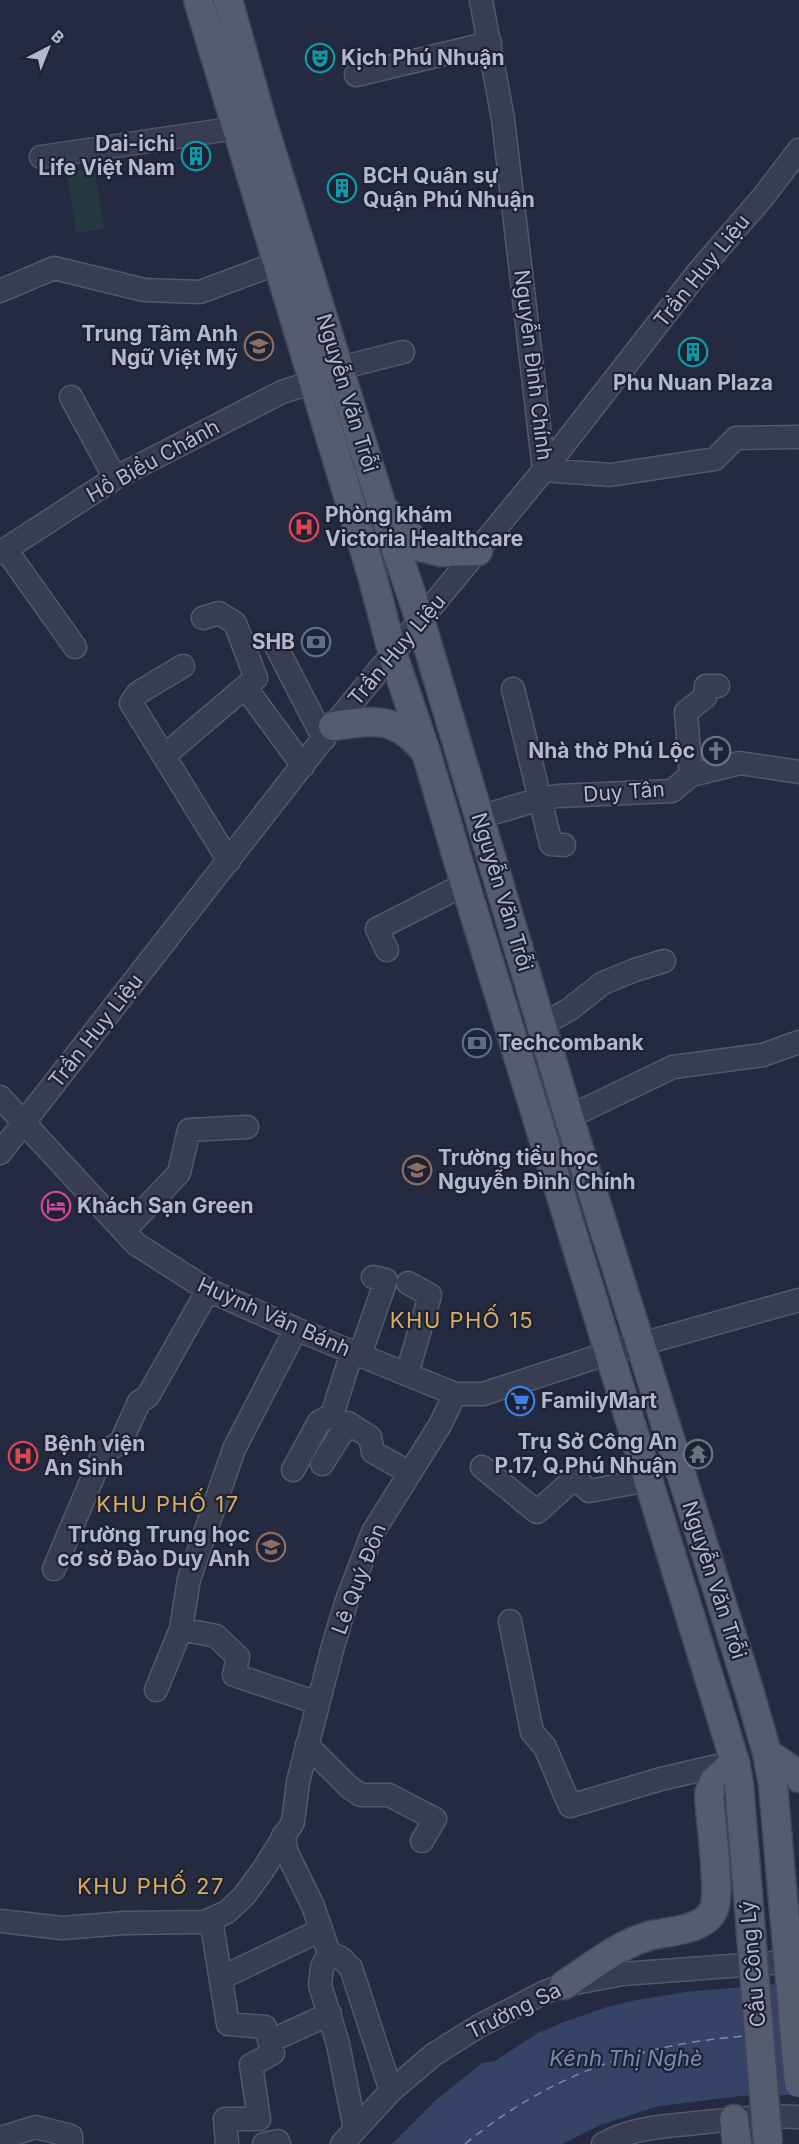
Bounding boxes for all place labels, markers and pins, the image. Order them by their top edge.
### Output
theatre icon: Kịch Phú Nhuận [304,42,336,74]
place label: Kịch Phú Nhuận [341,45,505,70]
place label: Dai-ichi Life Việt Nam [38,131,175,180]
building icon: Dai-ichi Life Việt Nam [180,140,212,172]
place label: BCH Quân sự Quận Phú Nhuận [363,163,535,212]
building icon: BCH Quân sự Quận Phú Nhuận [326,172,358,204]
place label: Trung Tâm Anh Ngữ Việt Mỹ [82,321,238,370]
school or university icon: Trung Tâm Anh Ngữ Việt Mỹ [243,330,275,362]
building icon: Phu Nuan Plaza [677,336,709,368]
place label: Phu Nuan Plaza [613,370,773,395]
place label: Phòng khám Victoria Healthcare [325,502,523,551]
hospital icon: Phòng khám Victoria Healthcare [288,511,320,543]
bank icon: SHB [300,626,332,658]
place label: SHB [252,629,295,654]
church icon: Nhà thờ Phú Lộc [700,735,732,767]
place label: Nhà thờ Phú Lộc [528,738,695,763]
bank icon: Techcombank [461,1027,493,1059]
place label: Techcombank [498,1030,644,1055]
place label: Trường tiểu học Nguyễn Đình Chính [438,1145,636,1194]
school or university icon: Trường tiểu học Nguyễn Đình Chính [401,1154,433,1186]
hotel icon: Khách Sạn Green [40,1190,72,1222]
place label: Khách Sạn Green [77,1193,254,1218]
supermarket icon: FamilyMart [504,1385,536,1417]
place label: FamilyMart [541,1388,657,1413]
place label: Trụ Sở Công An P.17, Q.Phú Nhuận [494,1429,677,1478]
place label: Bệnh viện An Sinh [44,1431,145,1480]
temple icon: Trụ Sở Công An P.17, Q.Phú Nhuận [682,1438,714,1470]
hospital icon: Bệnh viện An Sinh [7,1440,39,1472]
place label: Trường Trung học cơ sở Đào Duy Anh [57,1522,250,1571]
school or university icon: Trường Trung học cơ sở Đào Duy Anh [255,1531,287,1563]

